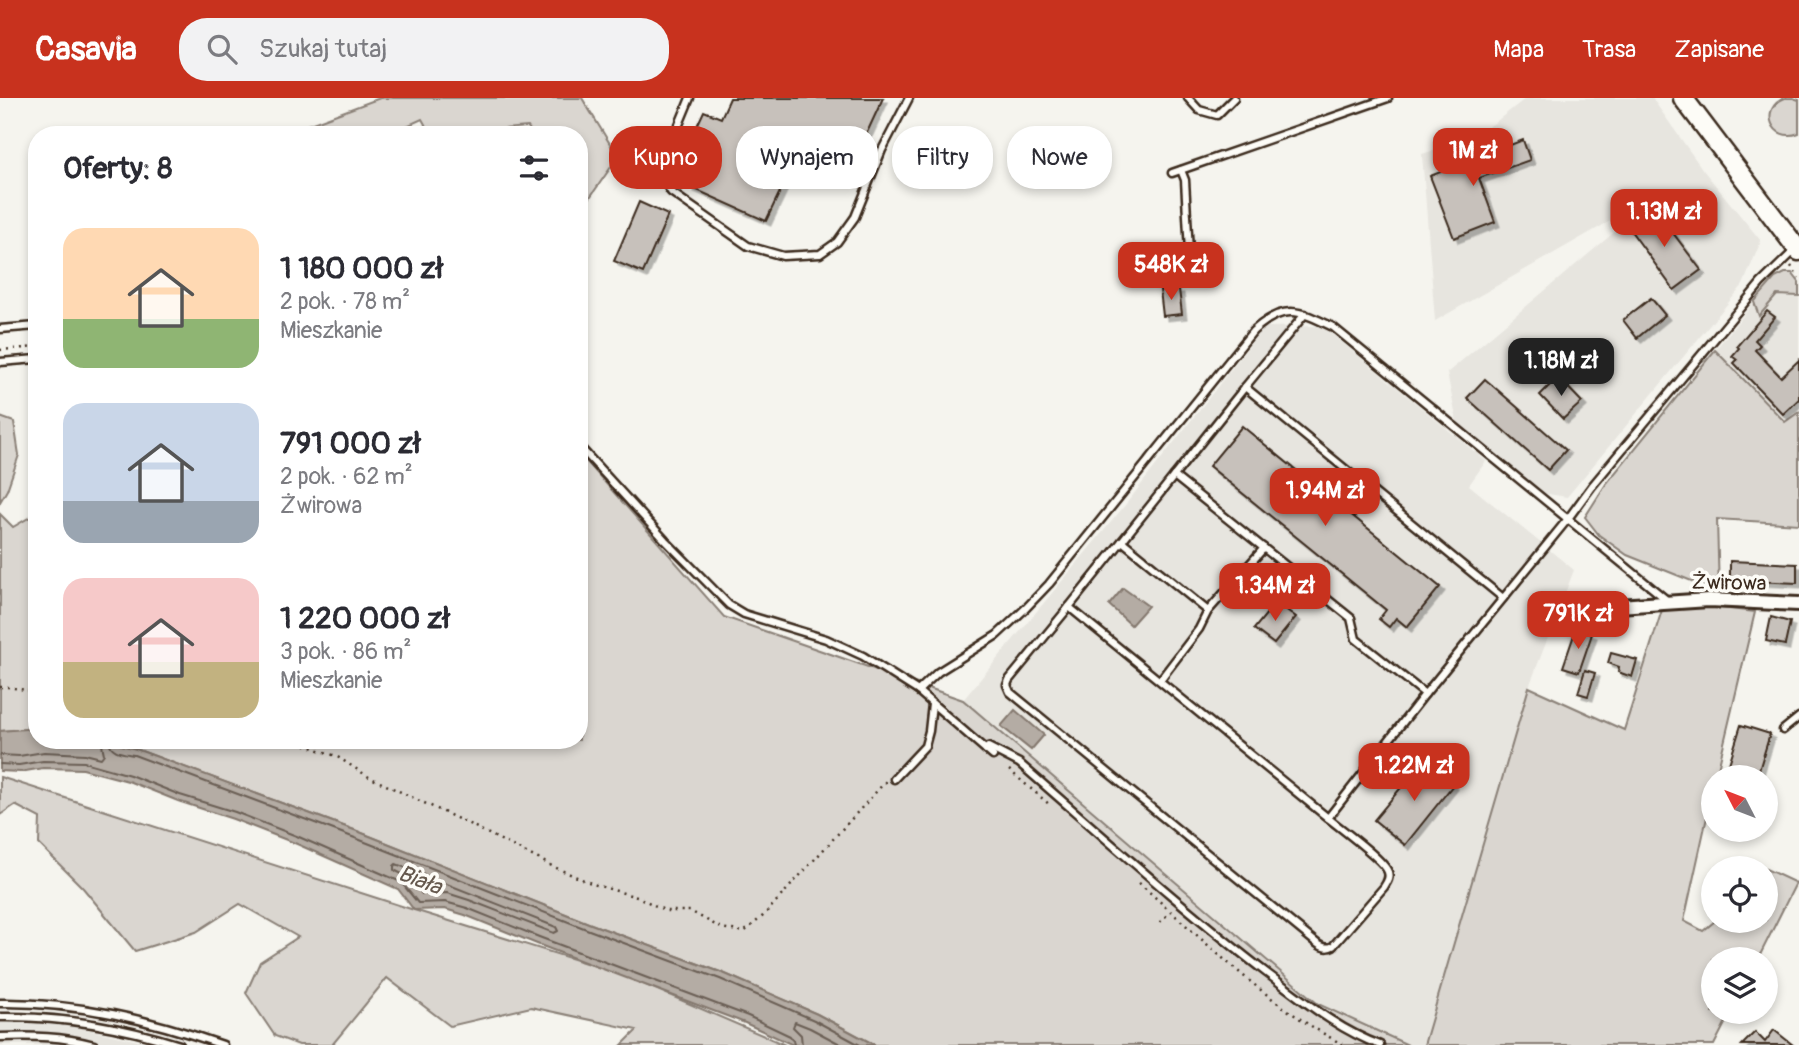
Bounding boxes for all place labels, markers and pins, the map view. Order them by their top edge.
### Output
pin: 1M zł [1424,129,1522,188]
pin: 1.13M zł [1592,190,1736,249]
pin: 548K zł [1106,242,1236,302]
pin: 1.18M zł [1489,338,1633,398]
pin: 1.94M zł [1253,468,1397,528]
pin: 1.34M zł [1203,564,1347,623]
pin: 791K zł [1513,592,1643,651]
pin: 1.22M zł [1342,744,1486,803]

